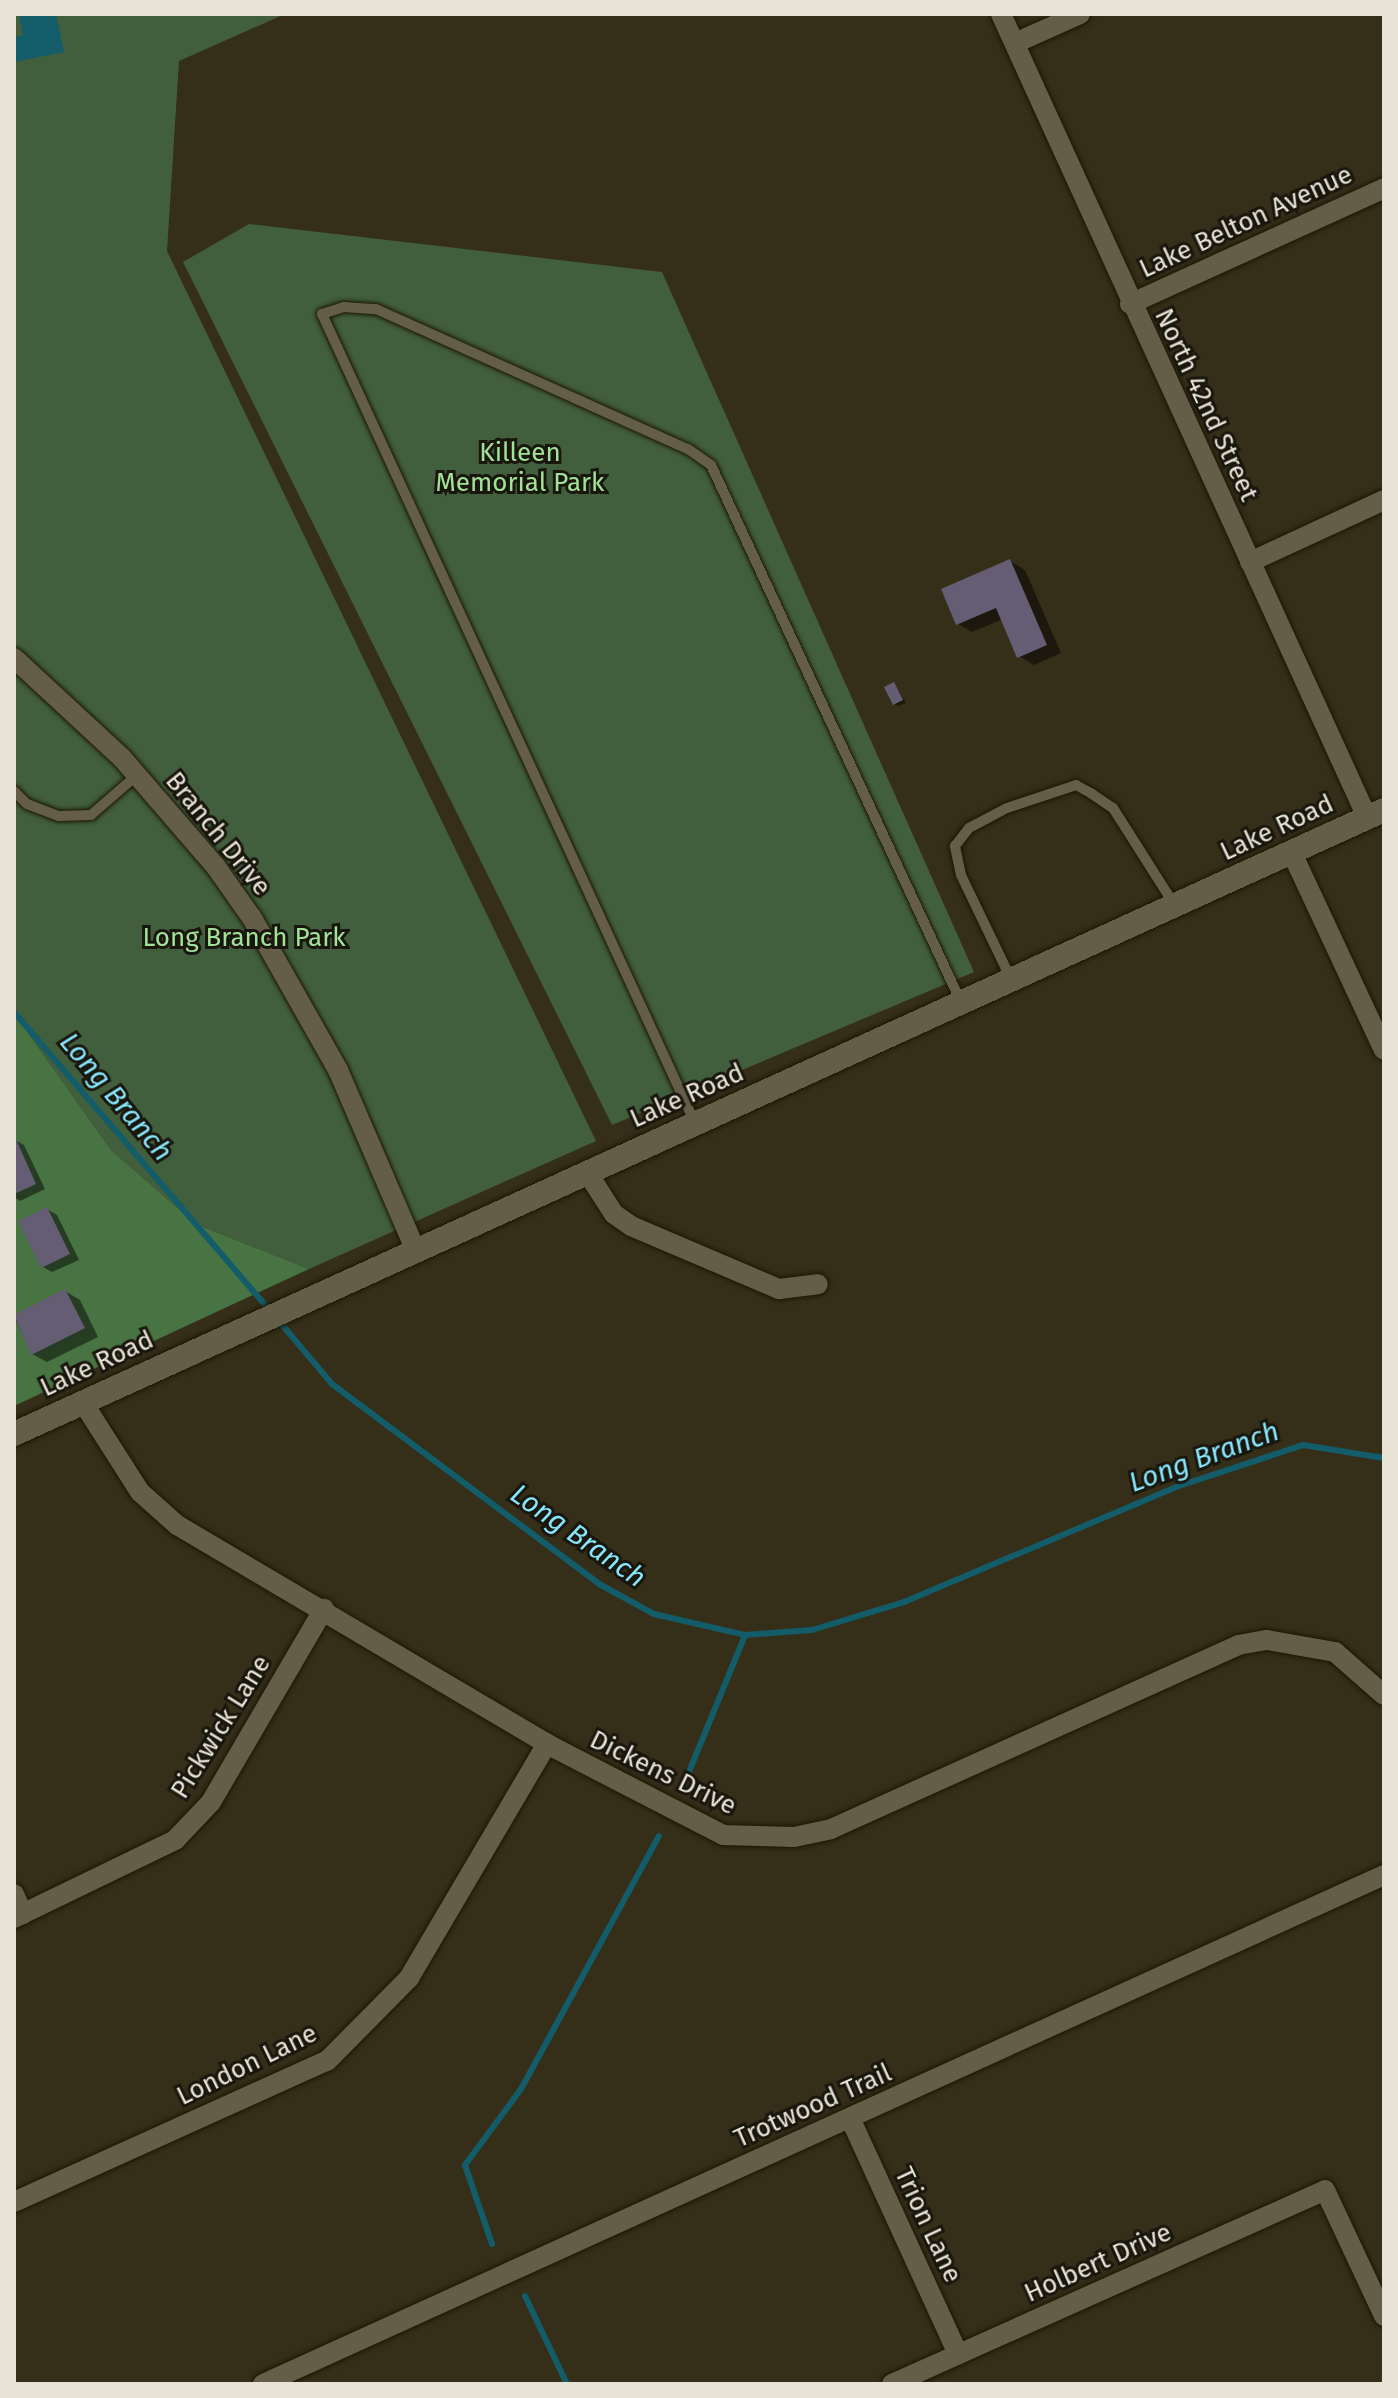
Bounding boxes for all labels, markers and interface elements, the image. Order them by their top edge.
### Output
street label: Lake Belton Avenue [1135,159,1357,285]
street label: North 42nd Street [1148,304,1264,506]
park label: Killeen Memorial Park [436,437,604,498]
street label: Branch Drive [159,766,277,902]
street label: Lake Road [1216,788,1338,868]
park label: Long Branch Park [142,922,346,954]
water label: Long Branch [53,1026,179,1168]
street label: Lake Road [625,1057,749,1135]
street label: Lake Road [36,1324,158,1404]
water label: Long Branch [1124,1414,1284,1500]
water label: Long Branch [504,1477,652,1595]
street label: Pickwick Lane [165,1650,277,1804]
street label: Dickens Drive [585,1724,741,1822]
street label: London Lane [172,2018,322,2112]
street label: Trotwood Trail [730,2057,896,2155]
street label: Trion Lane [888,2162,968,2288]
street label: Holbert Drive [1020,2217,1176,2309]

